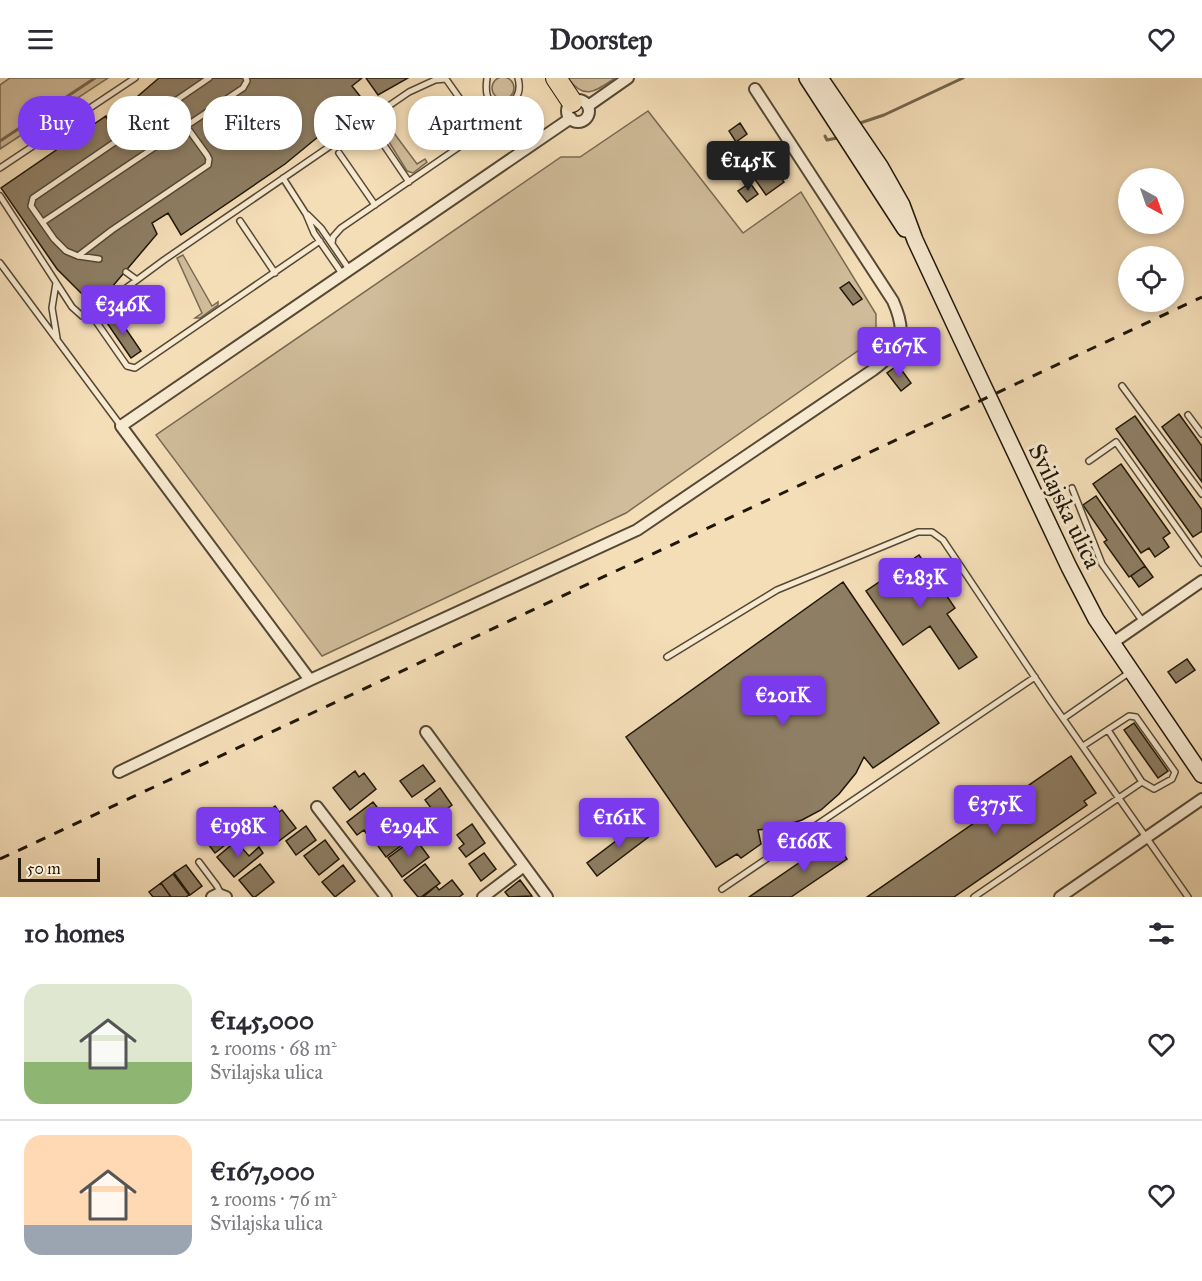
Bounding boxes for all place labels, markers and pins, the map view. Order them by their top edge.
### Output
pin: €145K [706,141,790,192]
pin: €346K [81,285,165,336]
pin: €167K [857,327,941,378]
pin: €283K [878,558,962,609]
pin: €201K [741,676,825,727]
pin: €375K [953,785,1037,836]
pin: €161K [577,798,661,849]
pin: €198K [196,807,280,858]
pin: €294K [367,807,451,858]
pin: €166K [762,822,846,873]

